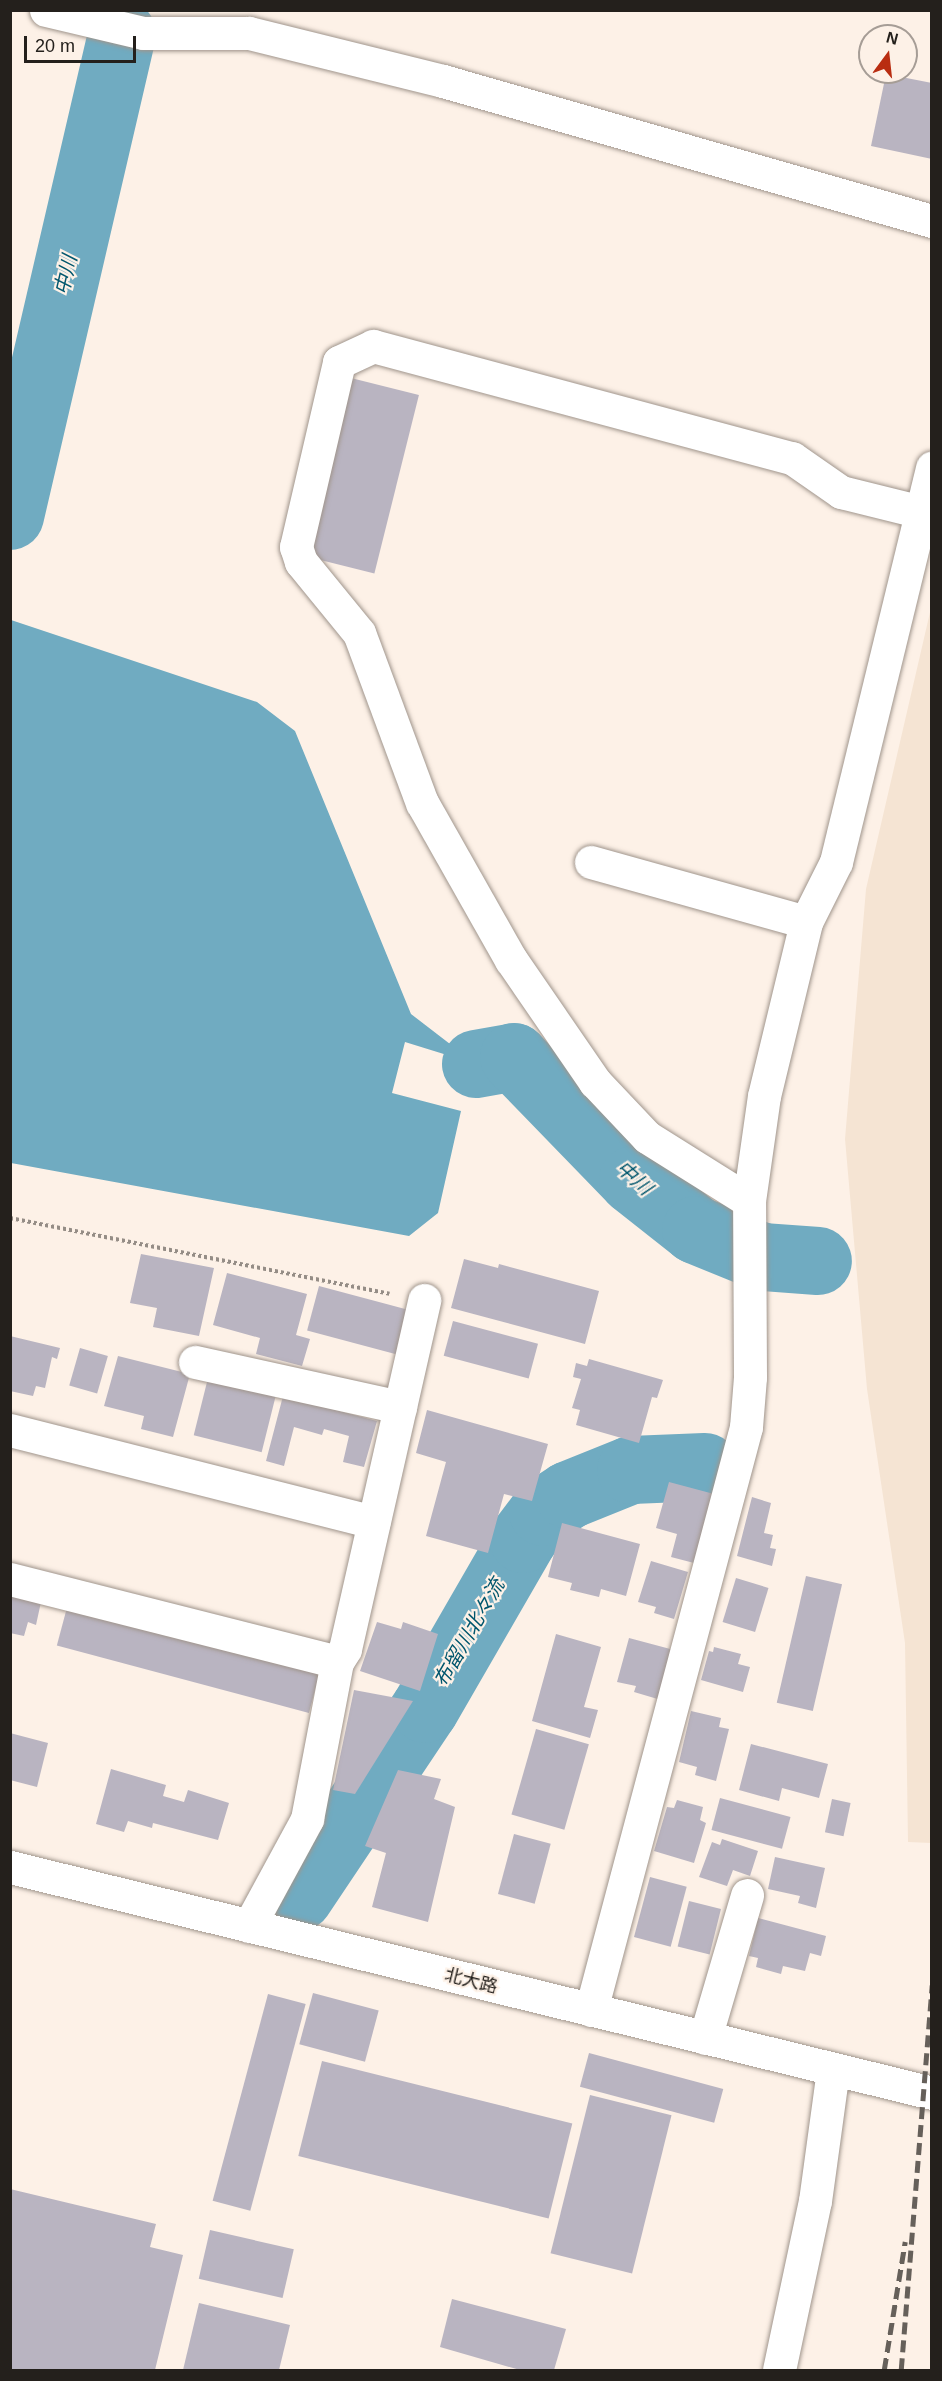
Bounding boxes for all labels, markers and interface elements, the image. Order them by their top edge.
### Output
scale bar [27,24,140,62]
north arrow [858,24,918,84]
text: N [884,28,900,48]
text: 20 m [35,36,75,56]
water label: 中川 [50,253,82,297]
water label: 中川 [611,1156,657,1200]
water label: 布留川北々流 [429,1575,509,1691]
street label: 北大路 [442,1964,500,1998]

